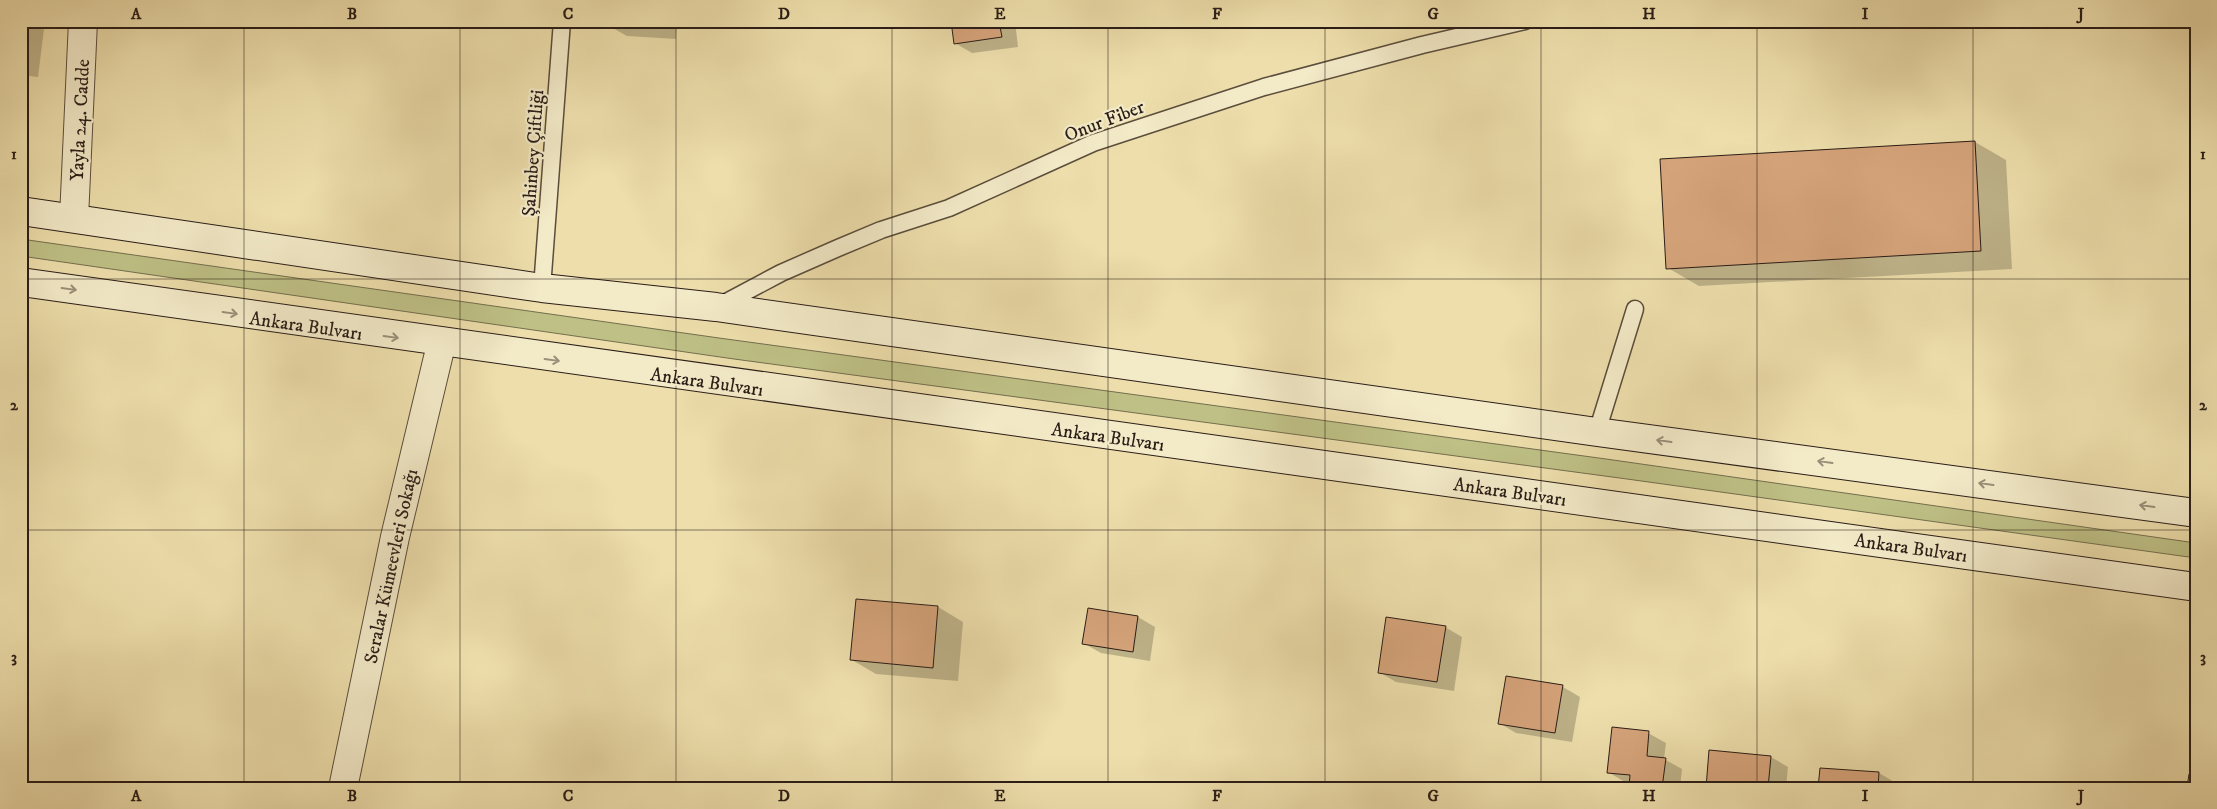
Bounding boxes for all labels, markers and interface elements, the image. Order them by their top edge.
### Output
text: A [130,4,142,24]
text: B [347,4,357,24]
text: C [563,4,573,24]
text: D [778,4,790,24]
text: E [994,4,1006,24]
text: F [1212,4,1222,24]
text: G [1427,4,1439,24]
text: H [1642,4,1656,24]
text: I [1862,4,1869,24]
text: J [2076,4,2085,24]
street label: Yayla 24. Cadde [66,58,95,182]
street label: Şahinbey Çiftliği [518,89,549,217]
street label: Onur Fiber [1061,96,1148,147]
text: 1 [11,144,17,164]
text: 1 [2200,144,2206,164]
one-way arrow [61,285,77,295]
street label: Ankara Bulvarı [248,307,364,346]
one-way arrow [222,309,238,319]
one-way arrow [383,333,399,343]
one-way arrow [543,355,559,365]
street label: Ankara Bulvarı [649,363,765,402]
text: 2 [10,395,19,415]
text: 2 [2199,395,2208,415]
street label: Ankara Bulvarı [1050,418,1166,457]
one-way arrow [1657,435,1673,445]
one-way arrow [1818,457,1834,467]
street label: Seralar Kümeevleri Sokağı [360,467,423,666]
street label: Ankara Bulvarı [1452,473,1568,512]
one-way arrow [1979,479,1995,489]
one-way arrow [2140,501,2156,511]
street label: Ankara Bulvarı [1853,529,1969,568]
text: 3 [11,647,17,667]
text: 3 [2200,647,2206,667]
text: A [130,786,142,806]
text: B [347,786,357,806]
text: C [563,786,573,806]
text: D [778,786,790,806]
text: E [994,786,1006,806]
text: F [1212,786,1222,806]
text: G [1427,786,1439,806]
text: H [1642,786,1656,806]
text: I [1862,786,1869,806]
text: J [2076,786,2085,806]

